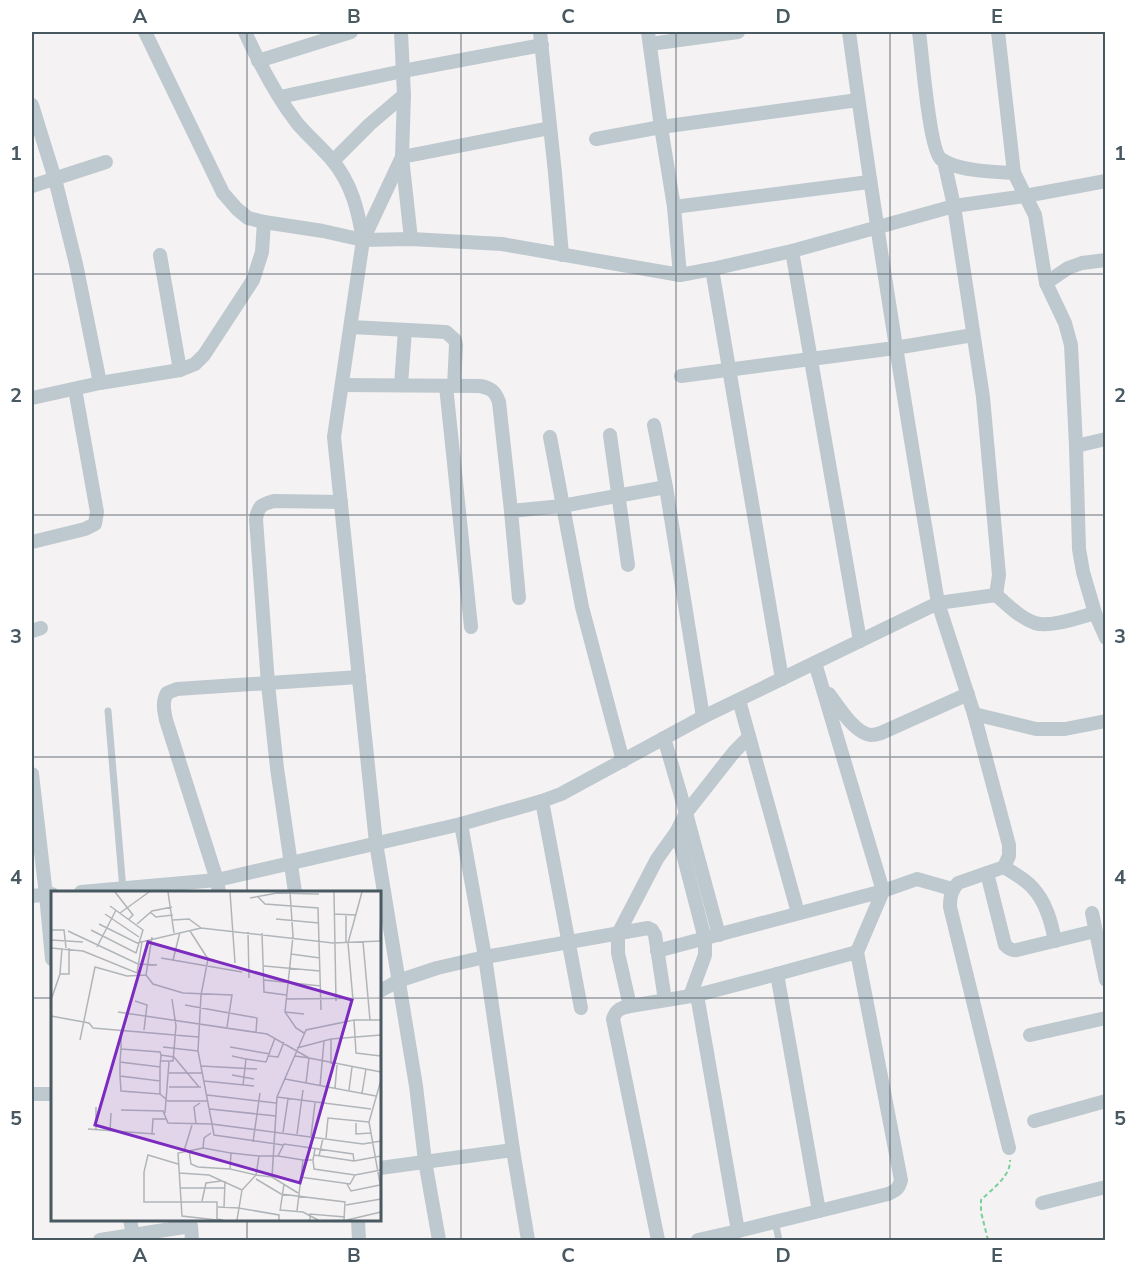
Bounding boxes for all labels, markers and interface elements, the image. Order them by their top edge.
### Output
text: A [133,3,148,30]
text: B [347,3,361,30]
text: C [561,3,575,30]
text: D [775,3,791,30]
text: E [991,3,1003,30]
text: 1 [10,140,22,167]
text: 1 [1114,140,1126,167]
text: 2 [10,382,22,409]
text: 2 [1114,382,1126,409]
text: 3 [10,623,22,650]
text: 3 [1114,623,1126,650]
text: 4 [10,864,22,891]
text: 4 [1114,864,1126,891]
inset map [51,891,381,1221]
text: 5 [10,1105,22,1132]
text: 5 [1114,1105,1126,1132]
text: A [133,1242,148,1269]
text: B [347,1242,361,1269]
text: C [561,1242,575,1269]
text: D [775,1242,791,1269]
text: E [991,1242,1003,1269]

